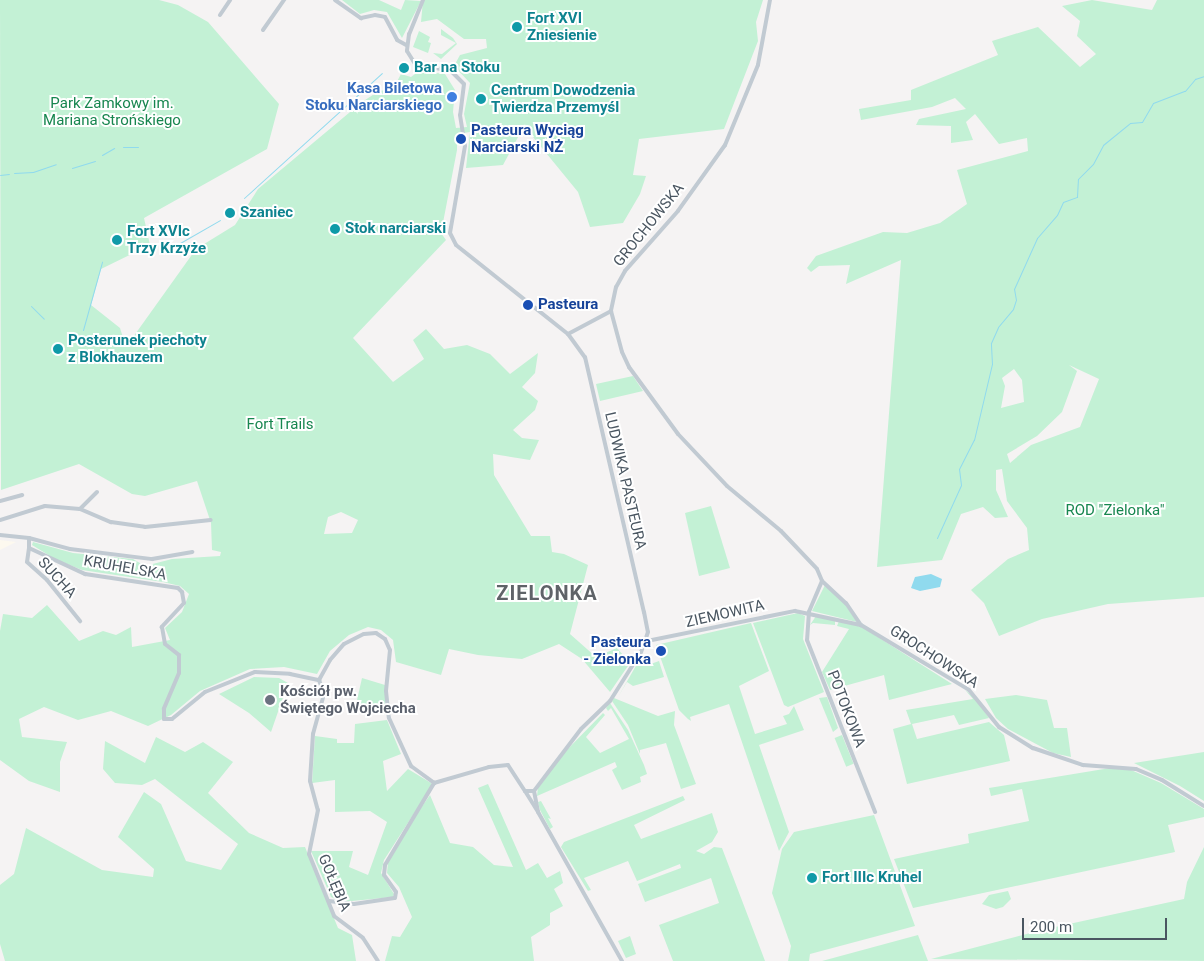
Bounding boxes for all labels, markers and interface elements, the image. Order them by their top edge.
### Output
place label: Fort XVI Zniesienie [527,9,597,44]
marker: Fort XVI Zniesienie [511,21,523,33]
place label: Bar na Stoku [414,59,500,77]
marker: Bar na Stoku [398,62,410,74]
place label: Kasa Biletowa Stoku Narciarskiego [305,79,442,114]
place label: Centrum Dowodzenia Twierdza Przemyśl [491,81,635,116]
marker: Kasa Biletowa Stoku Narciarskiego [446,91,458,103]
marker: Centrum Dowodzenia Twierdza Przemyśl [475,93,487,105]
park label: Park Zamkowy im. Mariana Strońskiego [43,94,181,129]
place label: Pasteura Wyciąg Narciarski NŻ [471,121,584,156]
marker: Pasteura Wyciąg Narciarski NŻ [455,133,467,145]
street label: GROCHOWSKA [610,180,688,270]
place label: Szaniec [240,204,293,222]
marker: Szaniec [224,207,236,219]
place label: Stok narciarski [345,220,446,238]
place label: Fort XVIc Trzy Krzyże [127,222,206,257]
marker: Stok narciarski [329,223,341,235]
marker: Fort XVIc Trzy Krzyże [111,234,123,246]
place label: Pasteura [538,296,598,314]
marker: Pasteura [522,299,534,311]
place label: Posterunek piechoty z Blokhauzem [68,331,207,366]
marker: Posterunek piechoty z Blokhauzem [52,343,64,355]
street label: LUDWIKA PASTEURA [600,410,650,552]
park label: Fort Trails [246,416,314,434]
park label: ROD "Zielonka" [1065,502,1165,520]
street label: KRUHELSKA [82,552,168,584]
street label: SUCHA [34,554,80,602]
district label: ZIELONKA [495,581,599,605]
street label: ZIEMOWITA [684,596,766,632]
street label: GROCHOWSKA [886,622,982,692]
place label: Pasteura - Zielonka [583,633,651,668]
marker: Pasteura - Zielonka [655,645,667,657]
street label: POTOKOWA [823,668,869,750]
place label: Kościół pw. Świętego Wojciecha [280,682,416,717]
marker: Kościół pw. Świętego Wojciecha [264,694,276,706]
street label: GOŁĘBIA [314,852,354,914]
place label: Fort IIIc Kruhel [822,869,922,887]
marker: Fort IIIc Kruhel [806,872,818,884]
scale bar [1024,908,1169,940]
text: 200 m [1030,918,1072,936]

